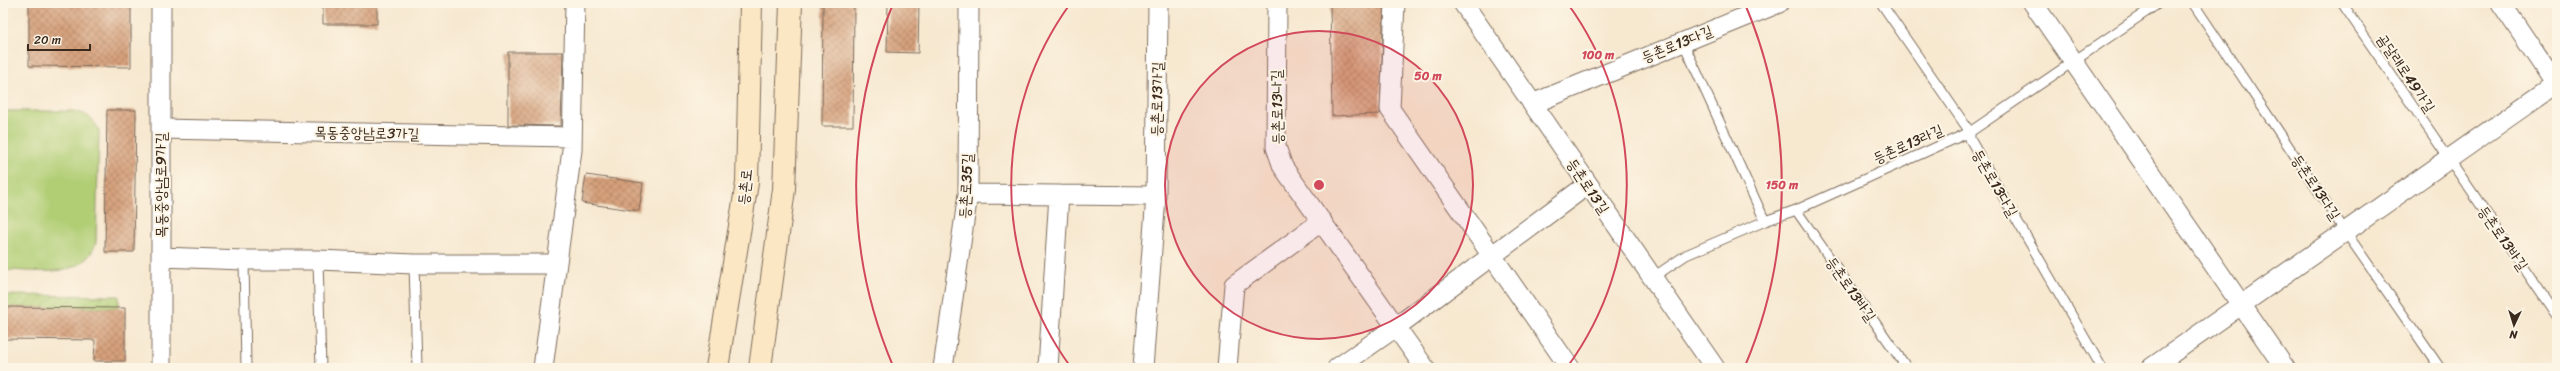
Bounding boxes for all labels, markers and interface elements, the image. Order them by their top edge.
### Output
street label: 등촌로13다길 [1637,18,1717,70]
scale bar [28,26,90,52]
street label: 곰달래로49가길 [2370,28,2442,118]
text: 20 m [34,29,61,51]
text: 100 m [1582,44,1615,66]
street label: 등촌로13가길 [1143,61,1171,137]
text: 50 m [1414,65,1442,87]
street label: 등촌로13나길 [1263,69,1291,145]
street label: 등촌로13라길 [1868,117,1948,171]
street label: 목동중앙남로3가길 [314,119,420,147]
street label: 목동중앙남로9가길 [148,132,174,238]
street label: 등촌로13다길 [1965,144,2025,222]
street label: 등촌로13다길 [2284,149,2348,225]
street label: 등촌로35길 [951,153,981,219]
street label: 등촌로13길 [1560,153,1616,219]
street label: 등촌로 [730,168,760,206]
text: 150 m [1766,174,1799,196]
centre of rings [1312,178,1326,192]
street label: 등촌로13바길 [2471,200,2535,276]
street label: 등촌로13바길 [1819,251,1883,327]
north arrow [2494,305,2534,345]
text: N [2508,325,2519,344]

